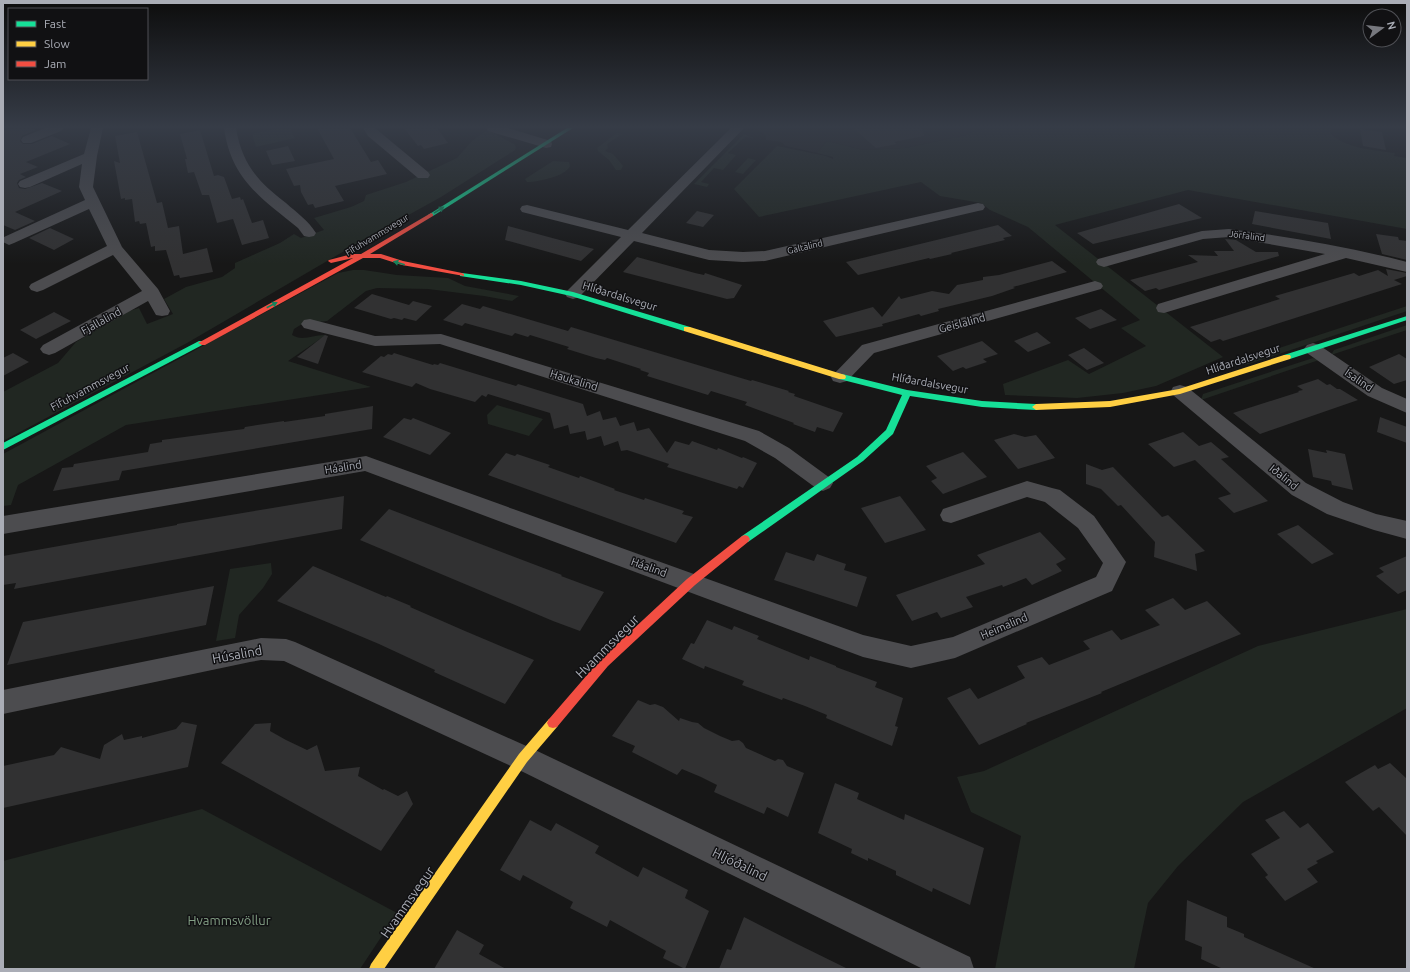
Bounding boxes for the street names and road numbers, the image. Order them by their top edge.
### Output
street label: Fífuhvammsvegur [344,212,411,258]
street label: Jörfalind [1228,229,1266,243]
street label: Galtalind [786,238,824,256]
street label: Hlíðardalsvegur [581,279,660,313]
street label: Fjallalind [79,305,123,337]
street label: Geislalind [937,311,987,335]
street label: Hlíðardalsvegur [1204,341,1282,377]
street label: Fífuhvammsvegur [48,361,132,413]
street label: Ísalind [1343,365,1376,394]
street label: Haukalind [549,367,599,393]
street label: Hlíðardalsvegur [891,370,970,396]
street label: Háalind [324,458,362,476]
street label: Iðalind [1267,462,1301,492]
street label: Háalind [629,555,669,579]
street label: Hvammsvegur [573,611,642,680]
street label: Heimalind [979,611,1029,641]
street label: Húsalind [211,643,263,665]
street label: Hljóðalind [710,845,770,883]
street label: Hvammsvegur [377,864,437,940]

